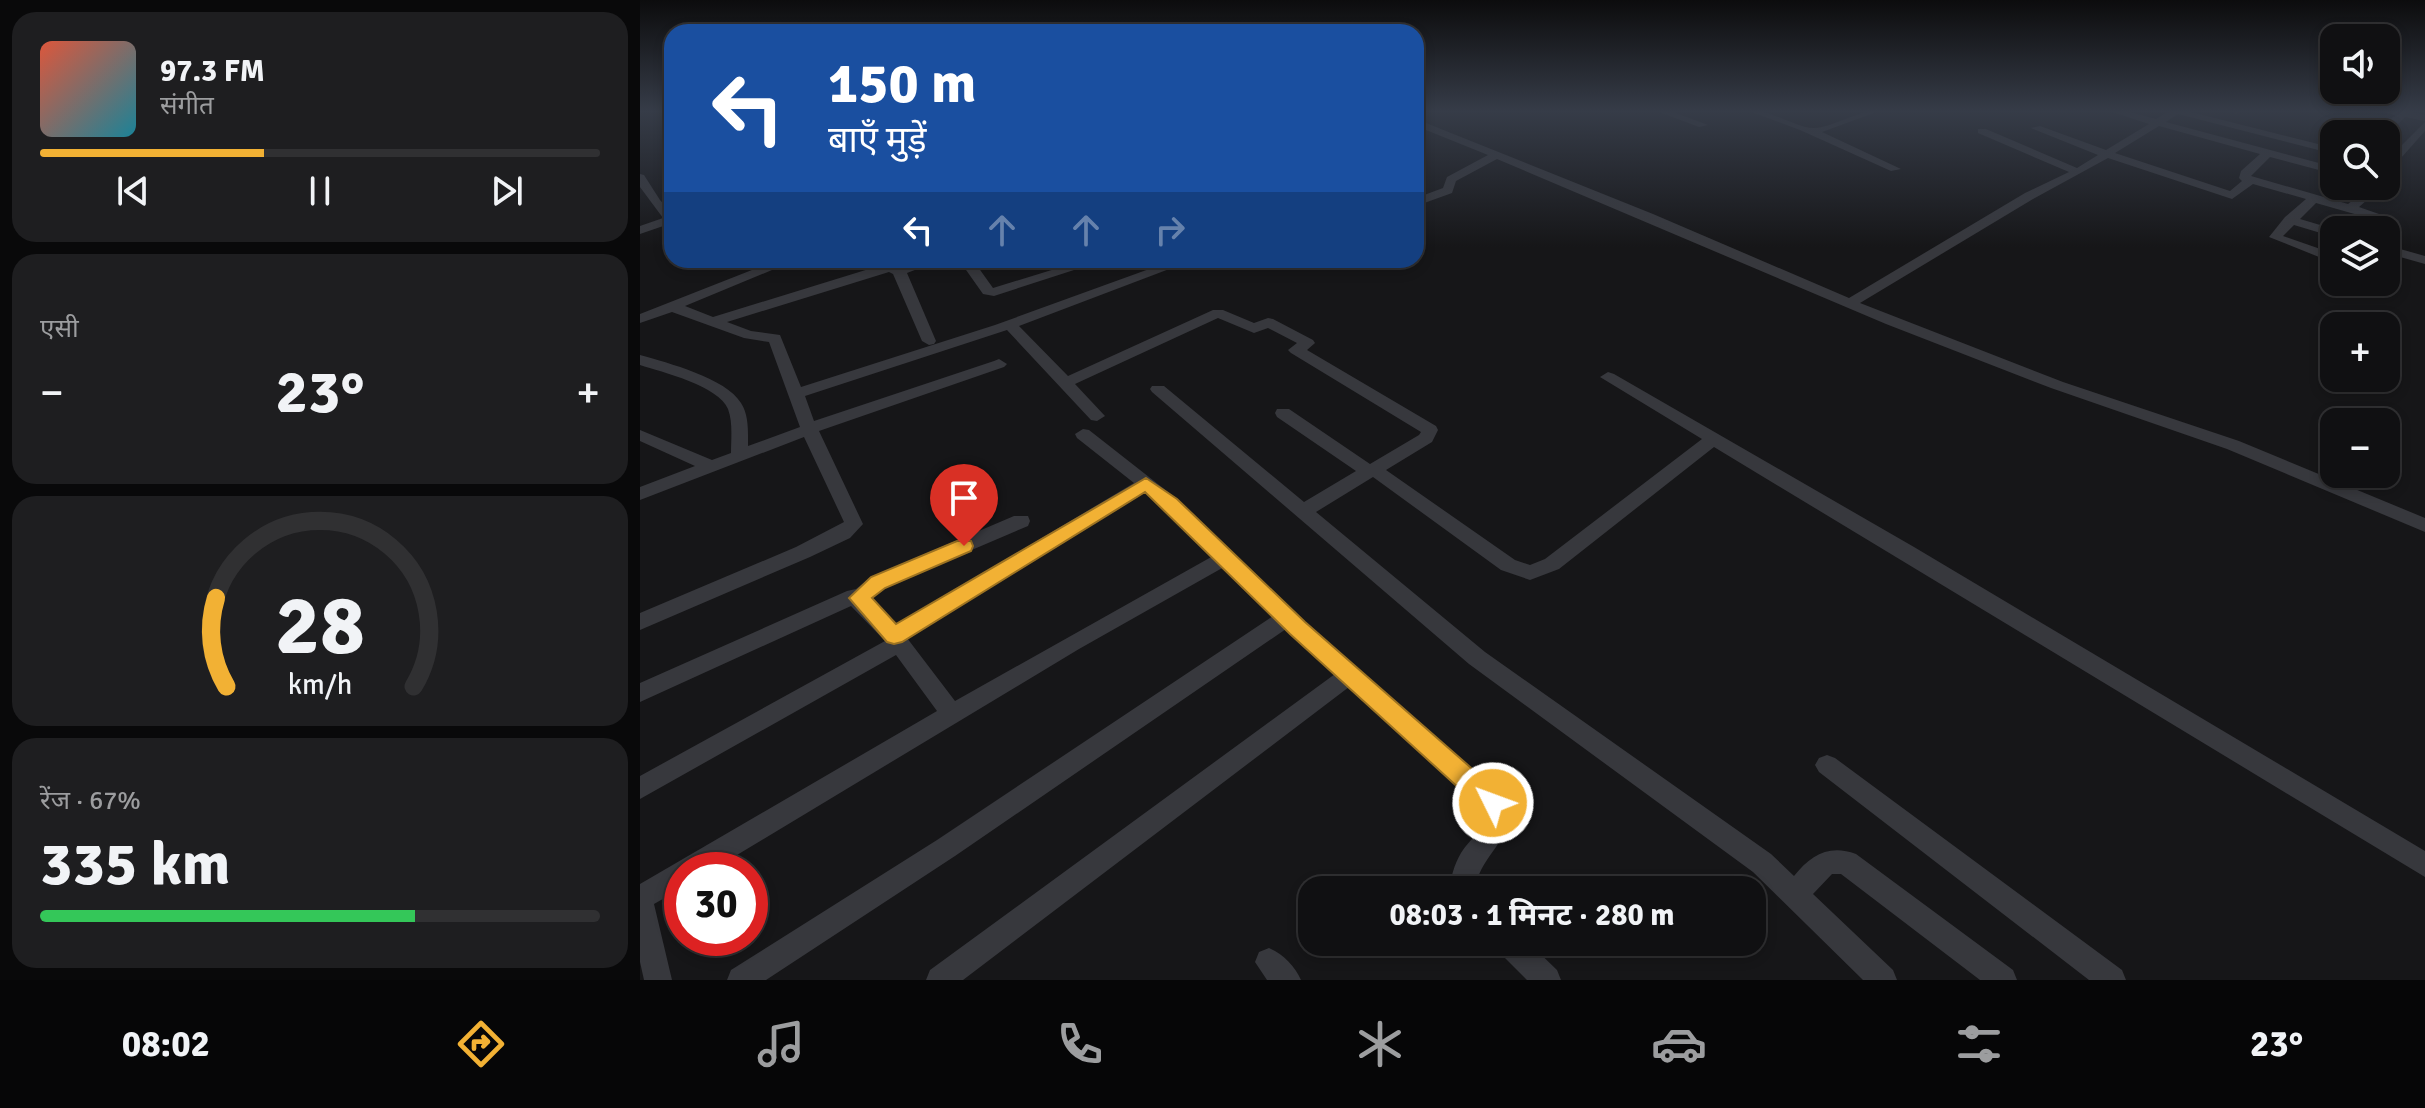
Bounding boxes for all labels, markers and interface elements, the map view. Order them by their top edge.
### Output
map controls [2320,24,2400,488]
button: sound [2320,24,2400,104]
text: 150 m [828,49,976,118]
text: 97.3 FM [160,53,265,90]
icon: left [696,56,800,160]
text: संगीत [160,90,214,122]
text: बाएँ मुड़ें [828,118,927,163]
button: search [2320,120,2400,200]
icon: previous [111,169,155,213]
icon: pause [298,169,342,213]
icon: next [485,169,529,213]
icon: left [896,208,940,252]
icon: ahead [980,208,1024,252]
icon: ahead [1064,208,1108,252]
icon: right [1148,208,1192,252]
button: layers [2320,216,2400,296]
button: + [2320,312,2400,392]
text: एसी [40,313,79,345]
text: 23° [276,356,364,430]
text: − [40,366,64,420]
text: + [576,366,600,420]
button: − [2320,408,2400,488]
pin [930,464,998,546]
icon: arrive [942,476,986,520]
text: 28 [275,575,365,677]
text: km/h [288,667,352,702]
position arrow [1451,761,1535,845]
text: रेंज · 67% [40,785,141,817]
text: 335 km [40,828,230,902]
speed limit sign: 30 [664,852,768,956]
text: 08:03 · 1 मिनट · 280 m [1389,897,1675,934]
icon: directions [453,1016,509,1072]
icon: music [753,1016,809,1072]
icon: phone [1052,1016,1108,1072]
icon: climate [1352,1016,1408,1072]
icon: car [1651,1016,1707,1072]
icon: filters [1951,1016,2007,1072]
text: 08:02 [122,1022,210,1067]
text: 23° [2250,1022,2303,1067]

